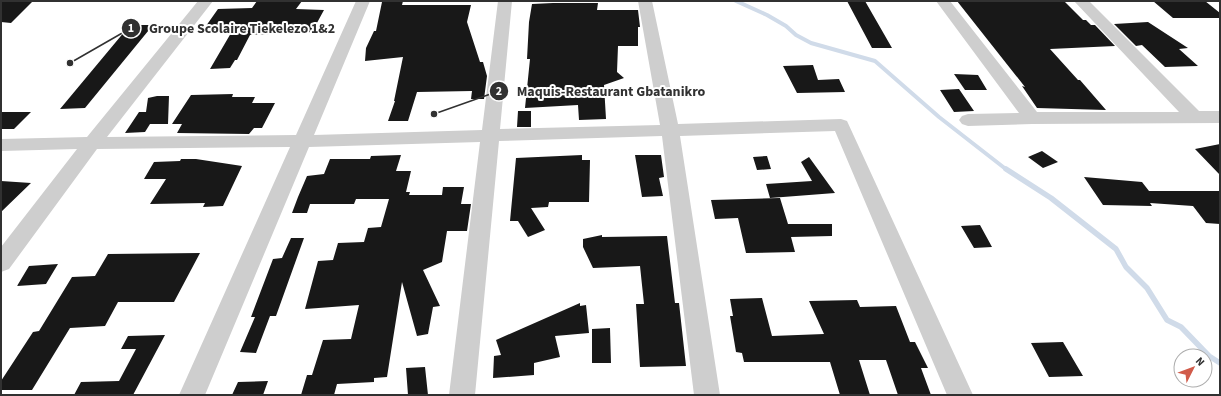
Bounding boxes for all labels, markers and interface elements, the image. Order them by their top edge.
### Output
callout: Groupe Scolaire Tiekelezo 1&2 [121,15,343,41]
text: Groupe Scolaire Tiekelezo 1&2 [149,19,335,39]
text: 1 [128,20,134,37]
callout: Maquis-Restaurant Gbatanikro [489,78,713,104]
text: Maquis-Restaurant Gbatanikro [517,82,706,102]
text: 2 [496,83,502,100]
north arrow [1173,348,1213,388]
text: N [1192,354,1208,369]

